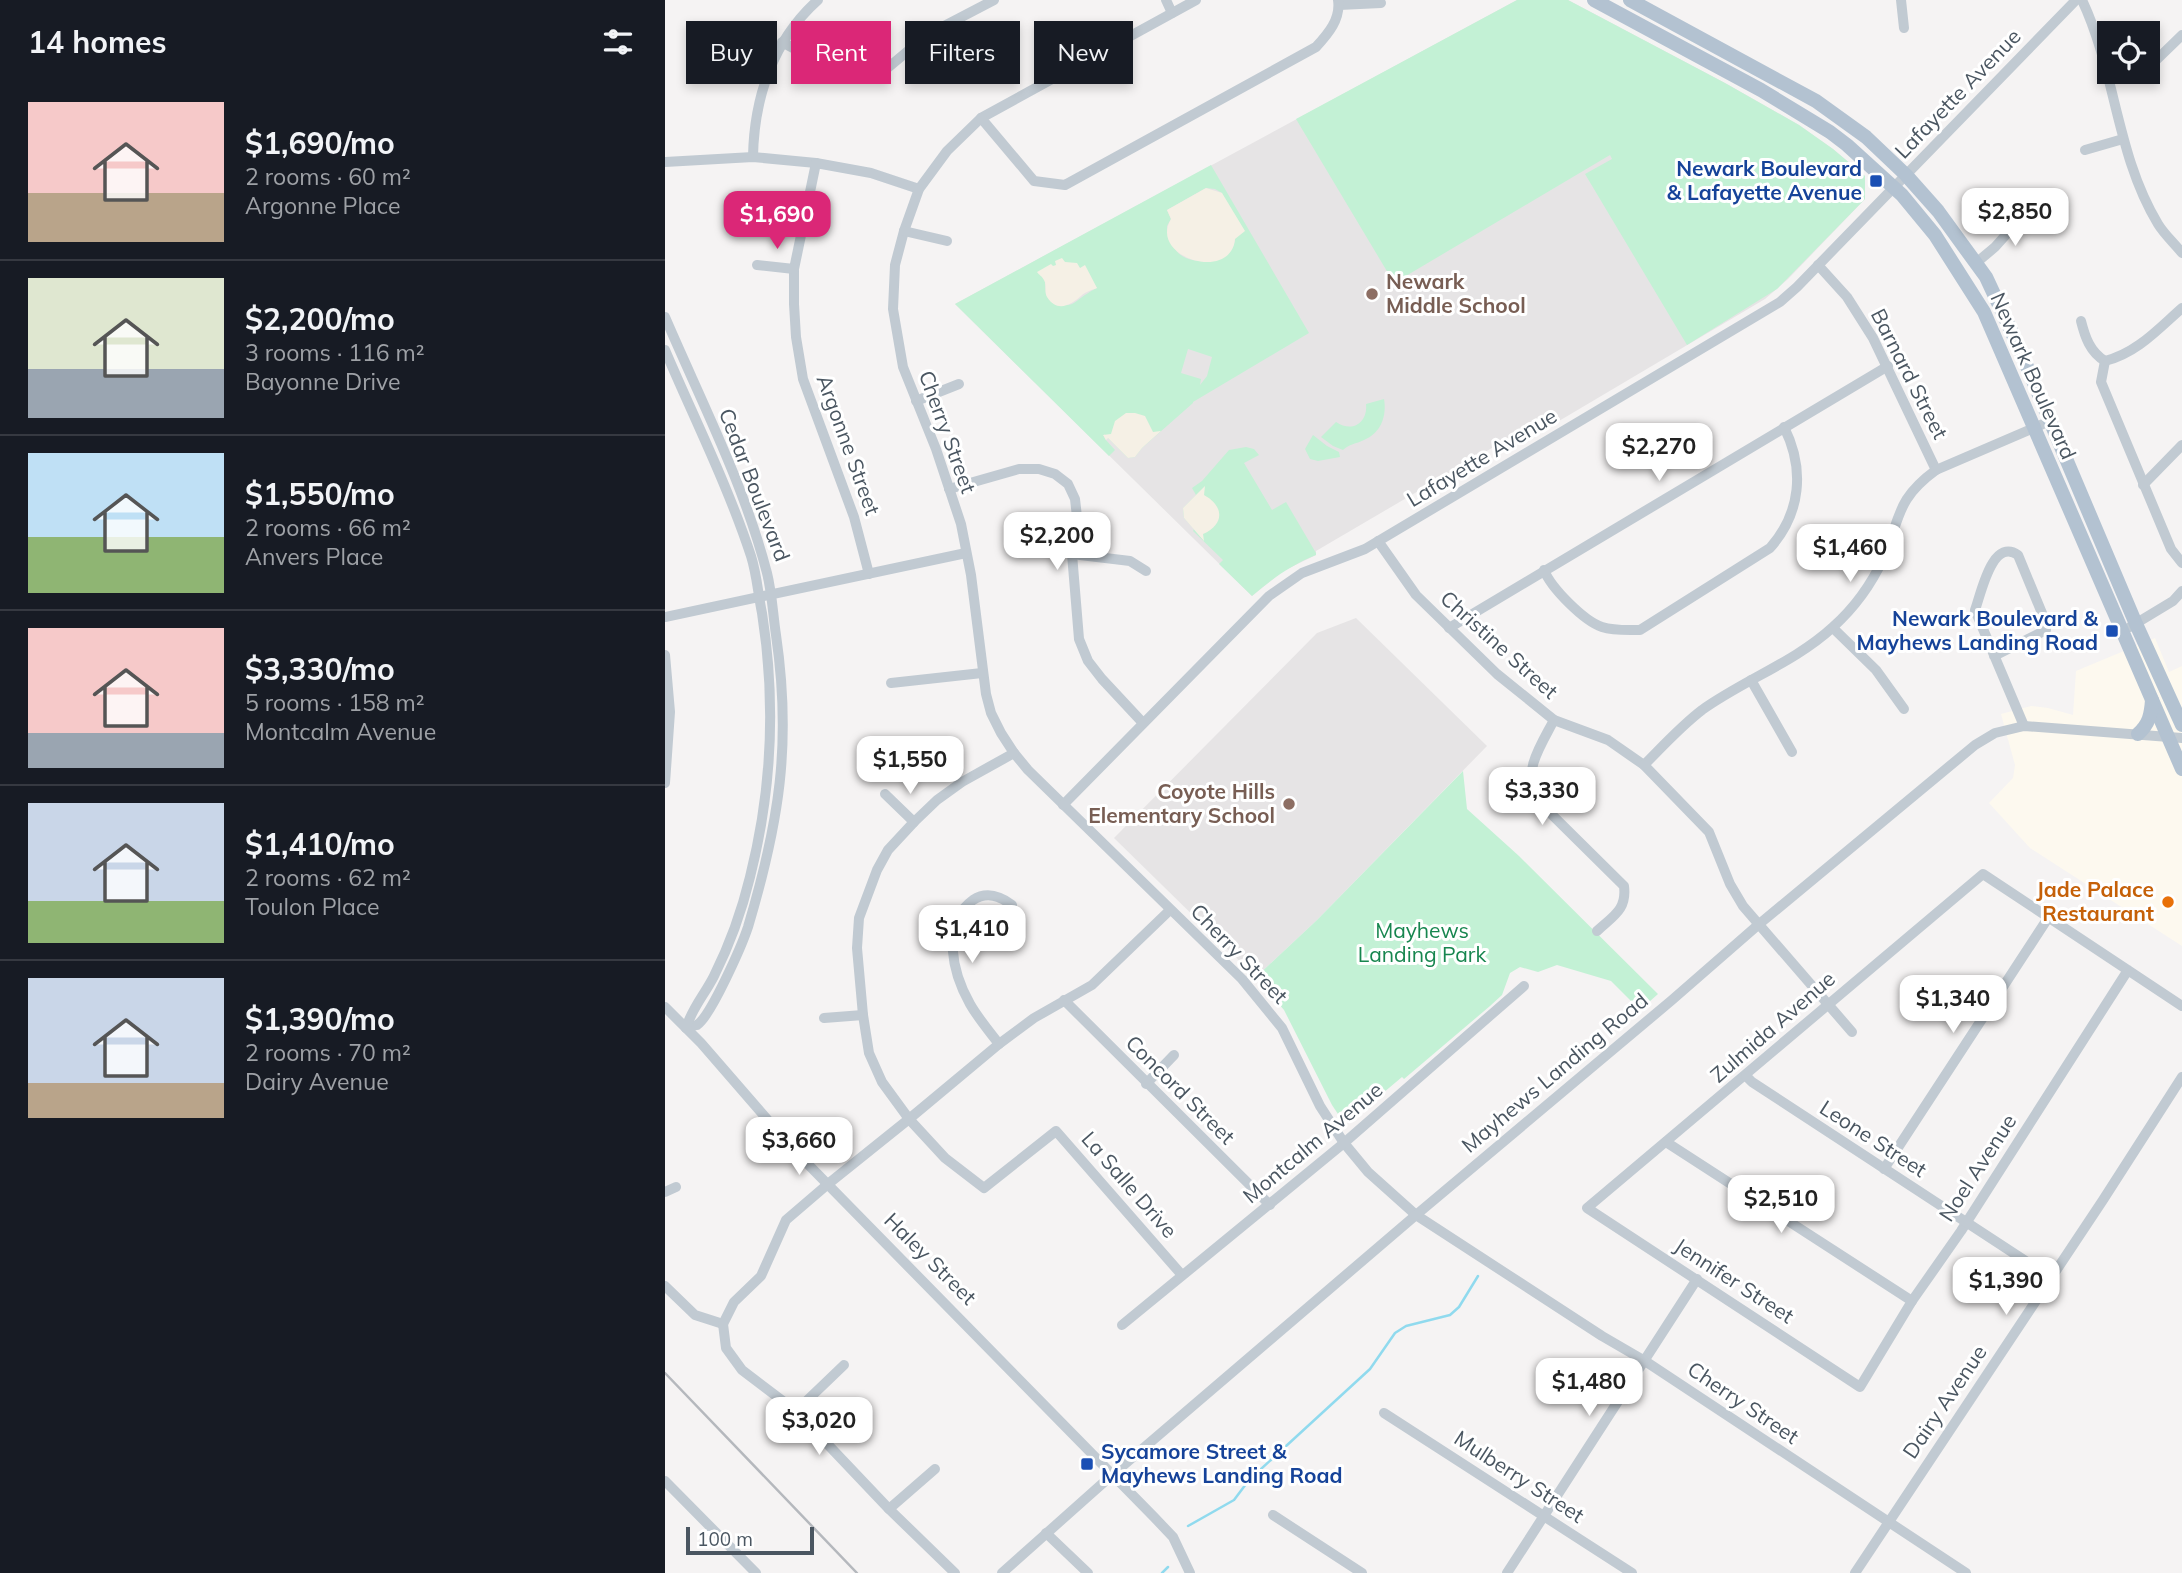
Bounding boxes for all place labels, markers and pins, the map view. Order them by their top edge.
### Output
place label: Newark Boulevard & Lafayette Avenue [1667,155,1862,205]
marker: Newark Boulevard & Lafayette Avenue [1868,173,1884,189]
pin: $2,850 [1958,188,2072,248]
pin: $1,690 [720,191,834,251]
place label: Newark Middle School [1386,268,1526,318]
marker: Newark Middle School [1364,286,1380,302]
pin: $2,270 [1602,424,1716,483]
pin: $2,200 [1000,512,1114,572]
pin: $1,460 [1793,524,1907,584]
place label: Newark Boulevard & Mayhews Landing Road [1856,605,2099,655]
marker: Newark Boulevard & Mayhews Landing Road [2104,623,2120,639]
pin: $1,550 [853,736,967,796]
pin: $3,330 [1485,768,1599,827]
place label: Coyote Hills Elementary School [1088,778,1275,828]
marker: Coyote Hills Elementary School [1281,796,1297,812]
place label: Jade Palace Restaurant [2036,876,2154,926]
marker: Jade Palace Restaurant [2160,894,2176,910]
pin: $1,410 [915,906,1029,965]
pin: $1,340 [1896,976,2010,1035]
pin: $3,660 [742,1118,856,1177]
pin: $2,510 [1724,1176,1838,1235]
pin: $1,390 [1949,1258,2063,1317]
pin: $1,480 [1532,1358,1646,1418]
pin: $3,020 [762,1398,876,1457]
place label: Sycamore Street & Mayhews Landing Road [1101,1438,1343,1488]
marker: Sycamore Street & Mayhews Landing Road [1079,1456,1095,1472]

